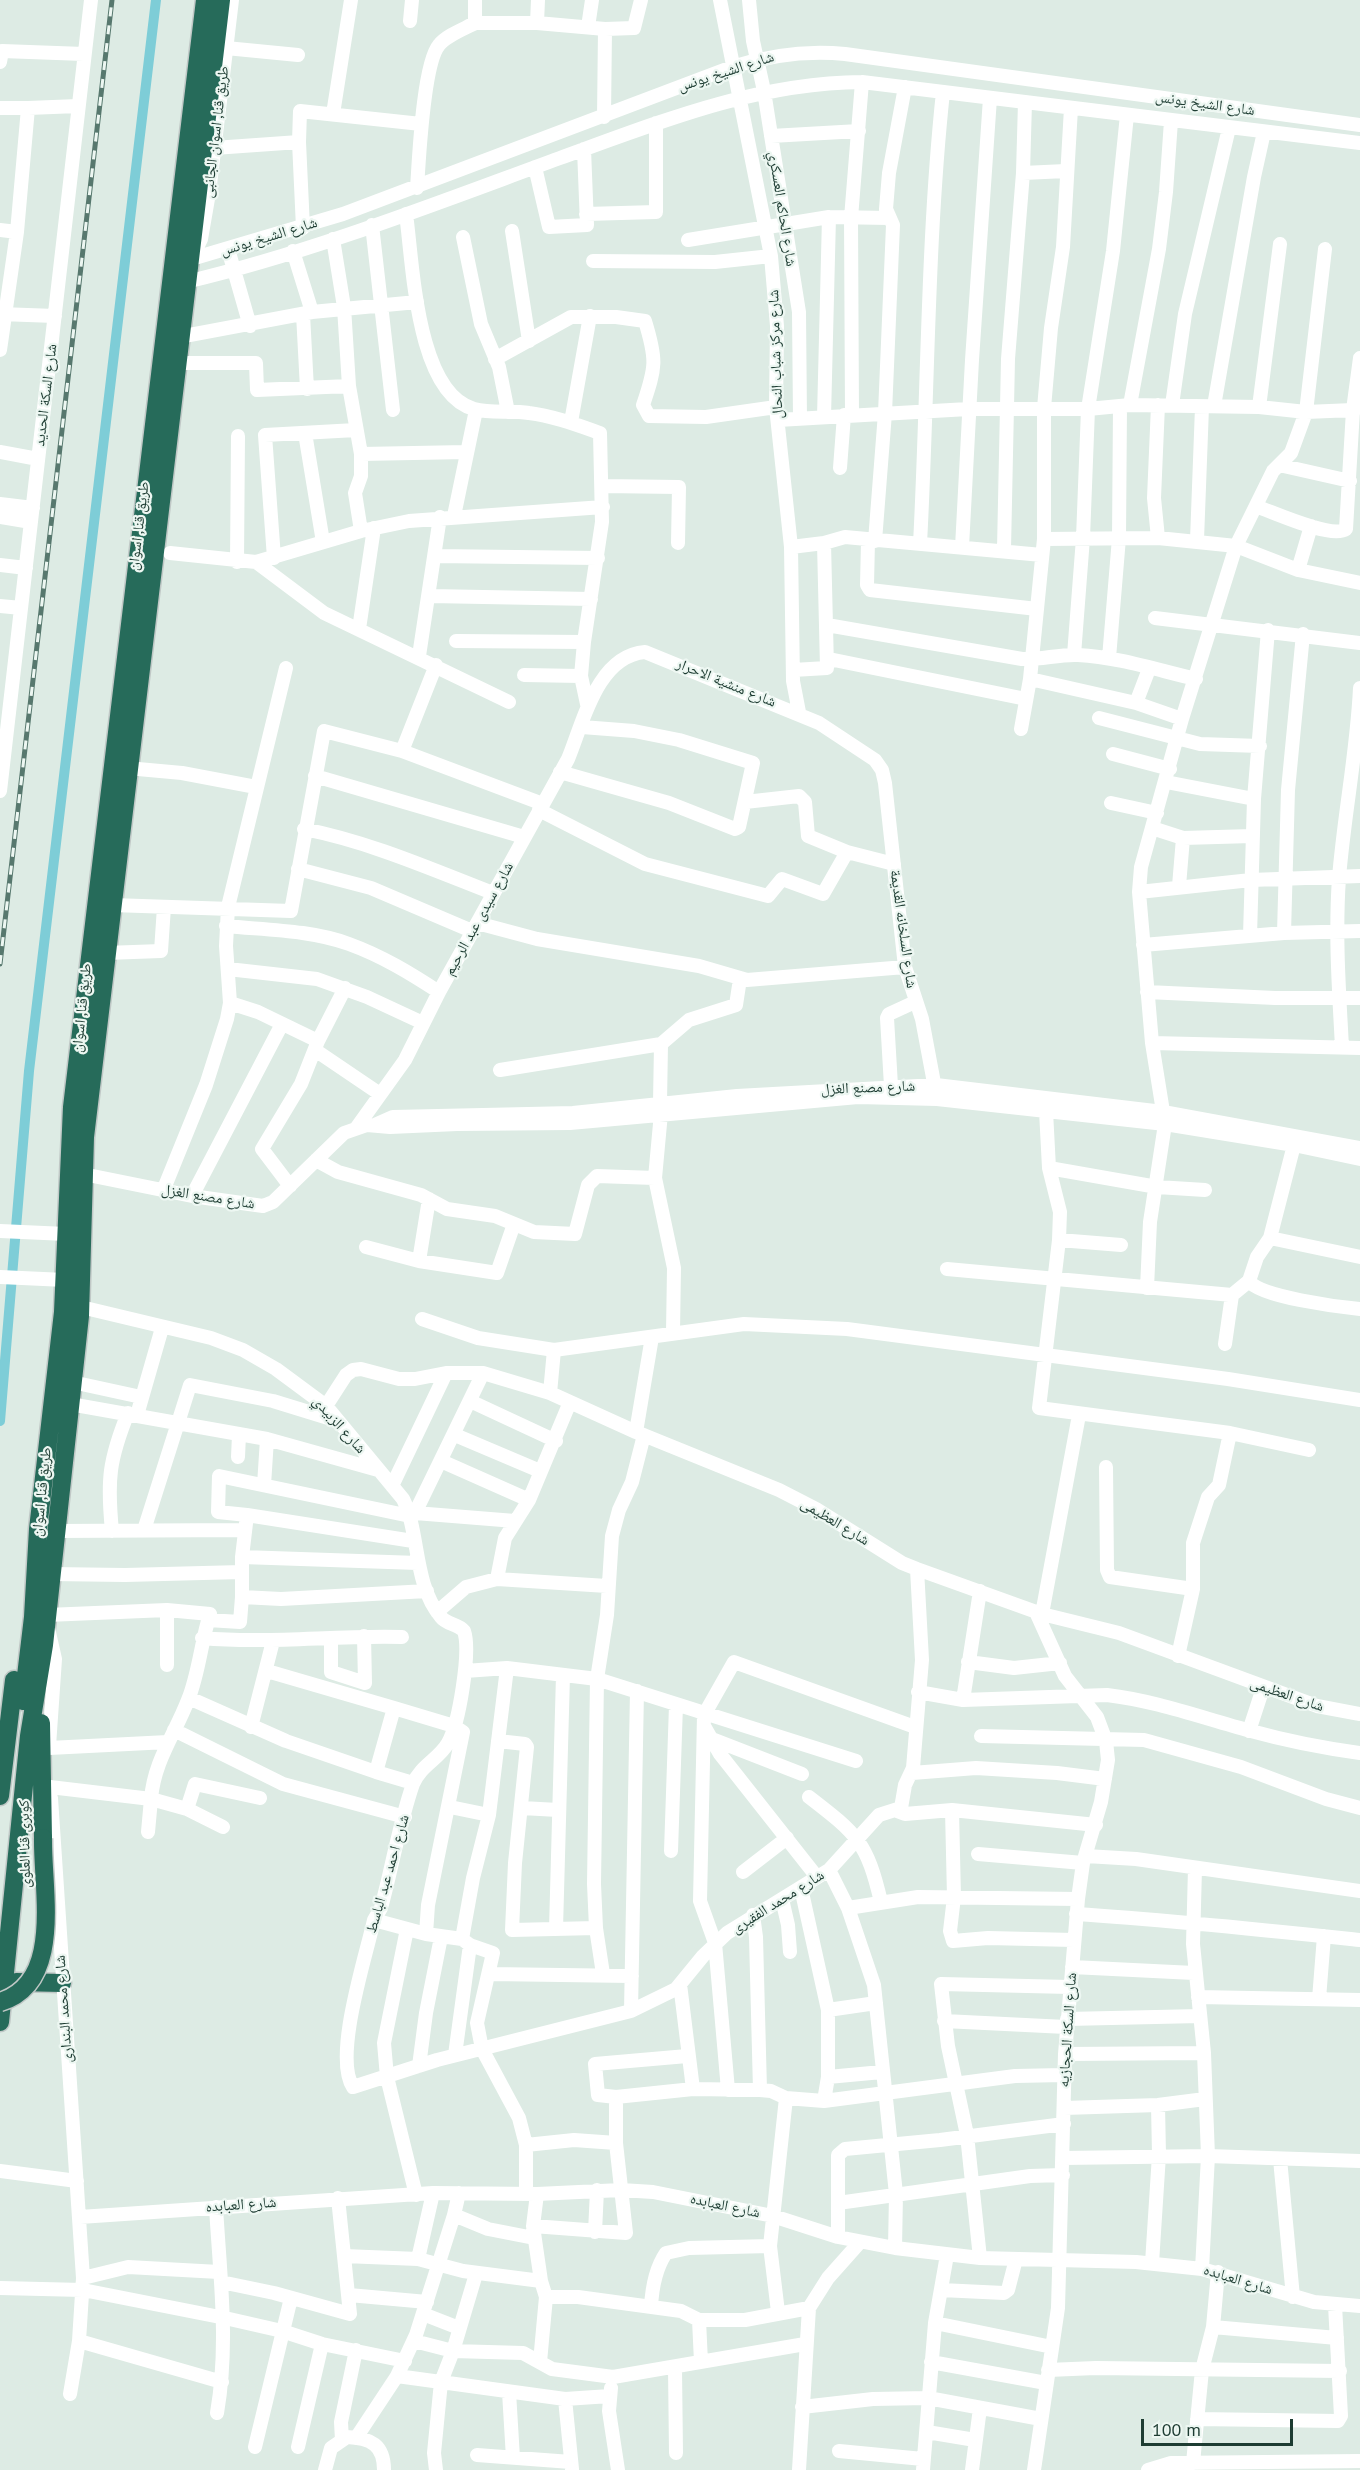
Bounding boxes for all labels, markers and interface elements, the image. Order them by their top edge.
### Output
street label: شارع الشيخ يونس [676,48,776,96]
street label: طريق قنا, اسوان الجانبى [199,65,233,199]
street label: شارع الشيخ يونس [1154,88,1256,120]
street label: شارع الحاكم العسكري [764,150,800,268]
street label: شارع الشيخ يونس [218,214,320,260]
street label: شارع مركز شباب النحال [765,289,787,419]
street label: شارع السكة الحديد [31,343,61,447]
street label: طريق قنا, اسوان [125,481,153,571]
street label: شارع منشية الاحرار [673,655,779,711]
street label: شارع سيدى عبد الرحيم [440,859,518,979]
street label: شارع السلخانه القديمة [886,869,920,989]
street label: طريق قنا, اسوان [68,963,96,1053]
street label: شارع مصنع الغزل [820,1077,916,1099]
street label: شارع مصنع الغزل [160,1181,256,1213]
street label: شارع الزبيدي [308,1393,370,1457]
street label: طريق قنا, اسوان [28,1447,56,1537]
street label: شارع العظيمى [797,1495,873,1549]
street label: شارع العظيمى [1248,1674,1326,1716]
street label: كوبرى قنا العلوى [15,1800,35,1888]
street label: شارع احمد عبد الباسط [362,1813,414,1935]
street label: شارع محمد الفقيرى [728,1866,828,1938]
street label: شارع محمد البندارى [51,1955,77,2063]
street label: شارع السكة الحجازيه [1055,1972,1081,2088]
street label: شارع العبابده [688,2190,762,2222]
street label: شارع العبابده [205,2194,277,2216]
street label: شارع العبابده [1201,2261,1275,2299]
scale bar [1144,2407,1296,2445]
text: 100 m [1152,2418,1201,2441]

